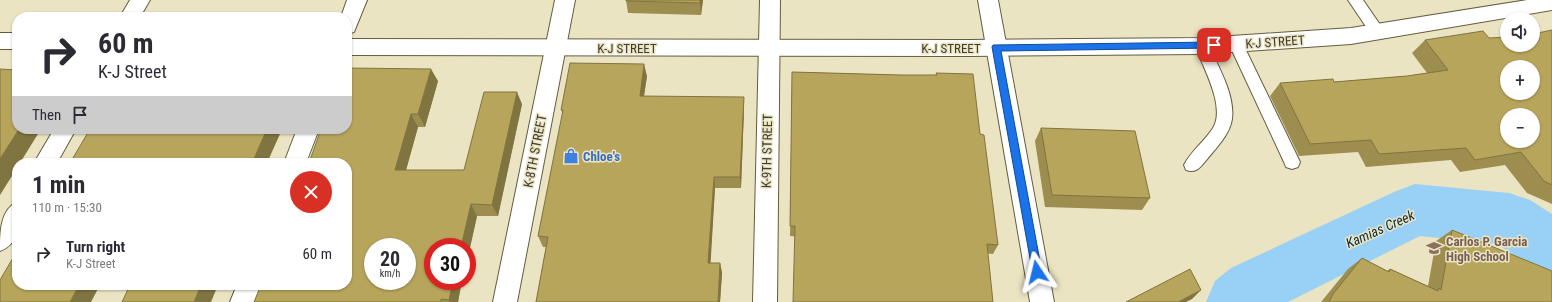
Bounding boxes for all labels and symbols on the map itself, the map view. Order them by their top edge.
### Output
pin [1197,28,1231,62]
street label: K-J STREET [1245,32,1305,52]
street label: K-J STREET [597,41,657,56]
street label: K-J STREET [921,41,981,56]
street label: K-8TH STREET [521,113,550,189]
street label: K-9TH STREET [759,113,775,188]
shop icon: Chloe's [562,147,580,165]
place label: Chloe's [583,149,620,164]
water label: Kamias Creek [1343,206,1418,251]
place label: Carlos P. Garcia High School [1446,234,1527,264]
speed limit sign: 30 [424,238,476,290]
school or university icon: Carlos P. Garcia High School [1425,239,1443,257]
position arrow [1016,251,1058,293]

